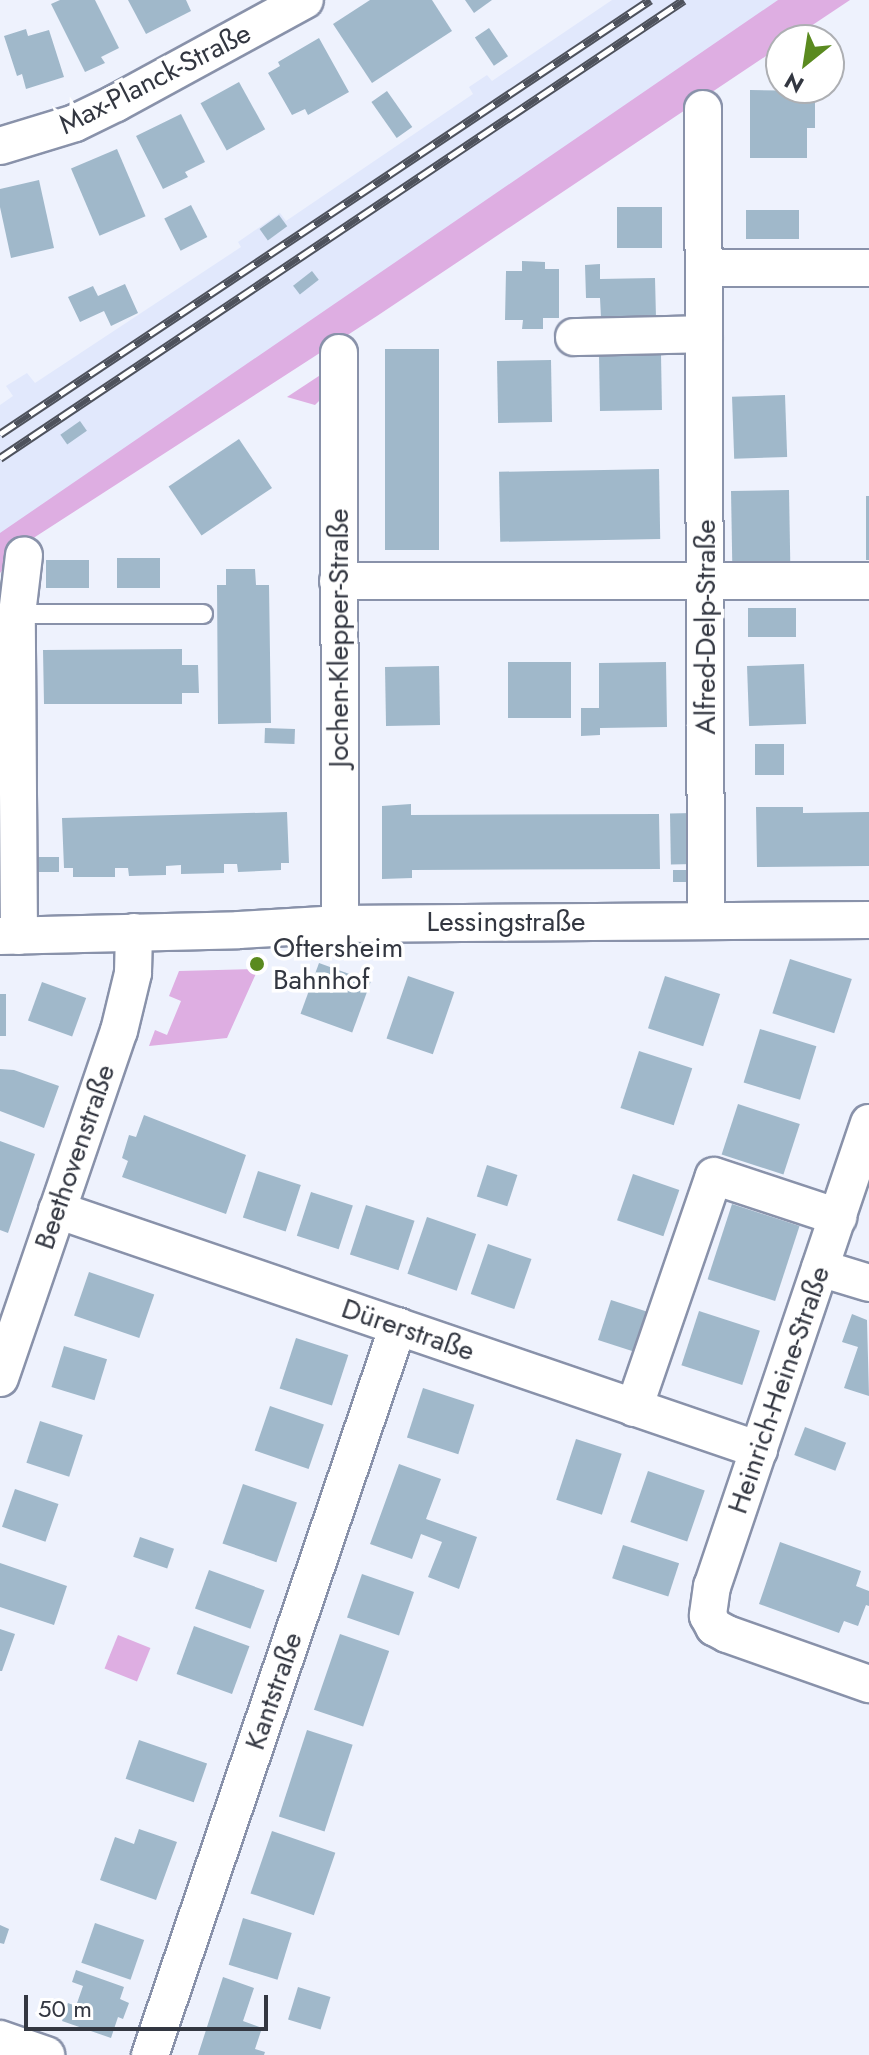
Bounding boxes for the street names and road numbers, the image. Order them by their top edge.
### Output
street label: Max-Planck-Straße [54,16,256,142]
street label: Jochen-Klepper-Straße [322,509,356,767]
street label: Alfred-Delp-Straße [689,519,723,735]
street label: Lessingstraße [427,905,585,939]
street label: Beethovenstraße [28,1060,122,1254]
street label: Heinrich-Heine-Straße [721,1262,837,1518]
street label: Dürerstraße [337,1292,479,1368]
street label: Kantstraße [238,1628,310,1754]

